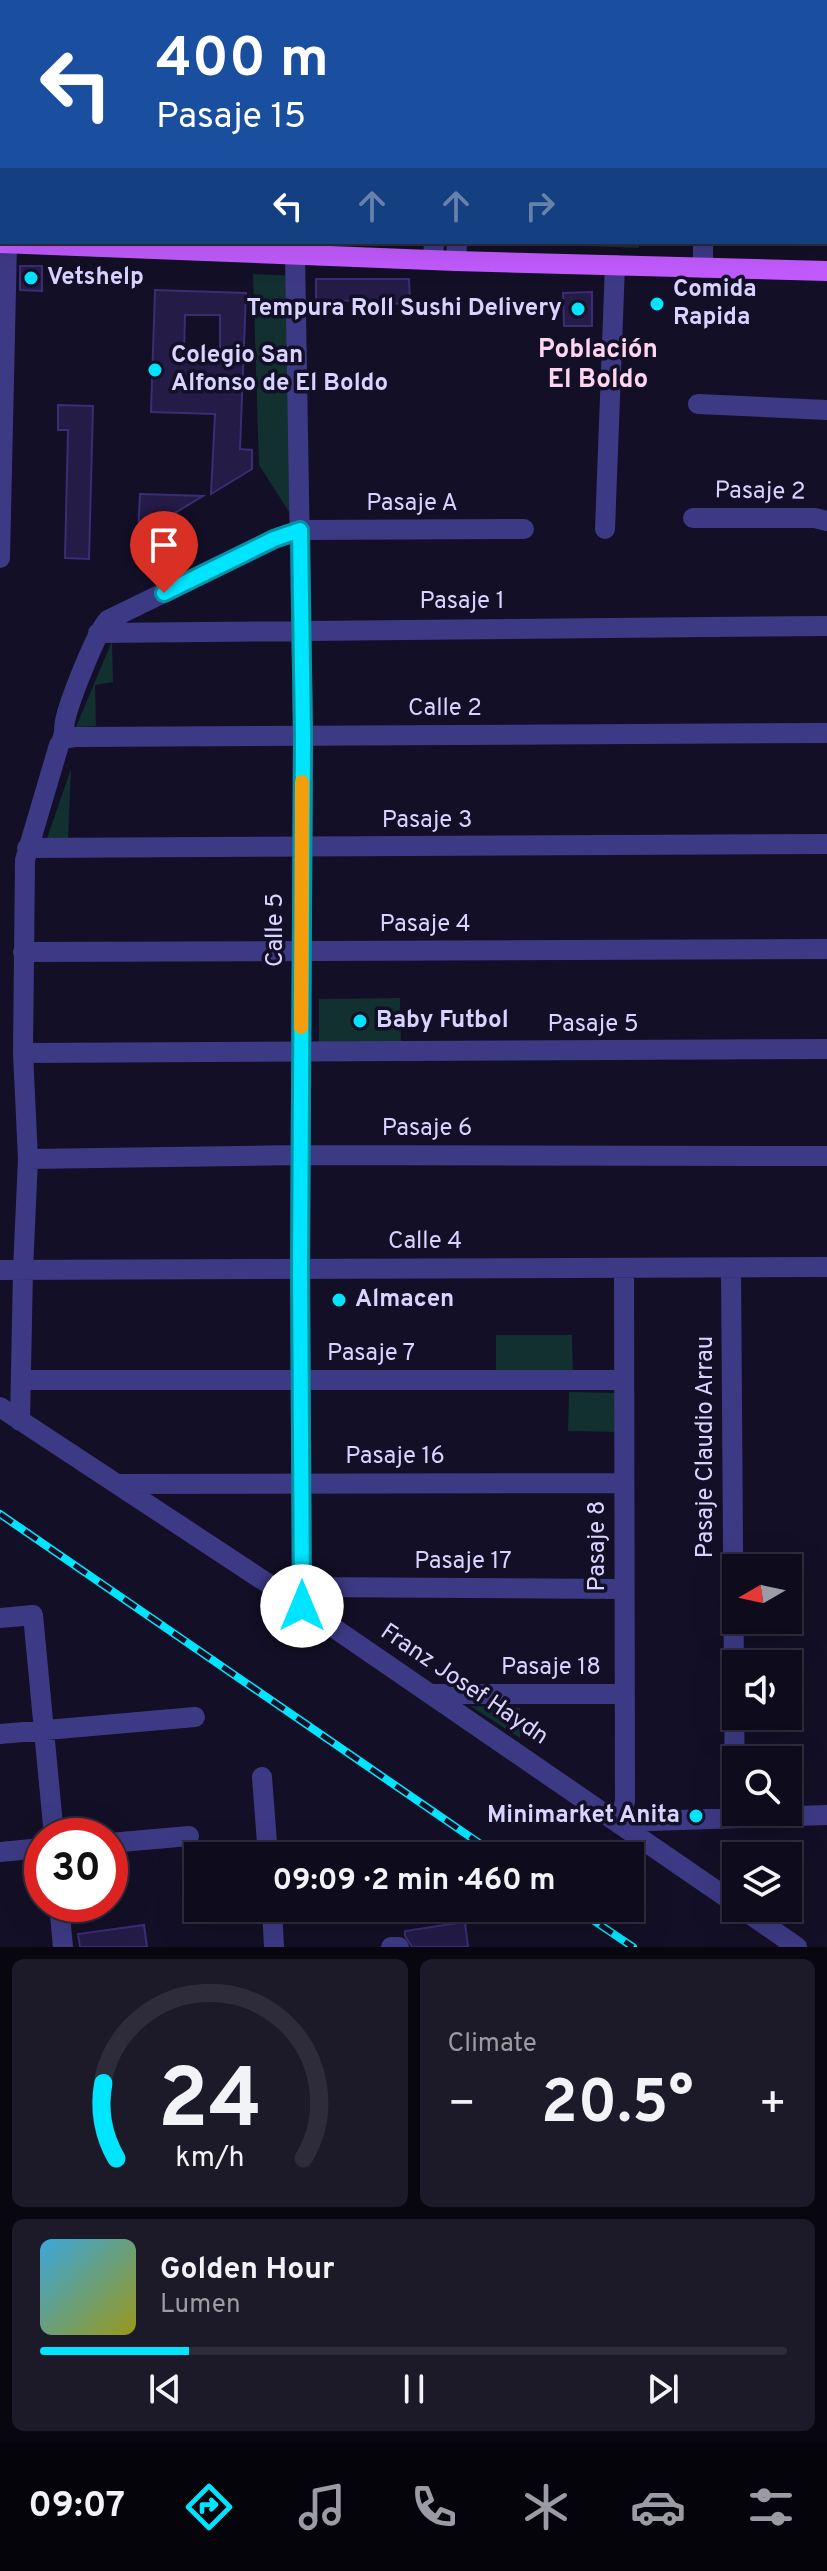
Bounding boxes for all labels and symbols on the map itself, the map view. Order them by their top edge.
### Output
place label: Vetshelp [47,263,144,293]
marker: Vetshelp [22,269,40,287]
place label: Comida Rapida [673,275,757,333]
place label: Tempura Roll Sushi Delivery [247,294,562,324]
marker: Comida Rapida [648,295,666,313]
marker: Tempura Roll Sushi Delivery [569,300,587,318]
district label: Población El Boldo [538,334,658,397]
place label: Colegio San Alfonso de El Boldo [171,341,388,399]
marker: Colegio San Alfonso de El Boldo [146,361,164,379]
street label: Pasaje 2 [714,476,806,508]
street label: Pasaje A [366,489,458,519]
pin [130,511,198,593]
street label: Pasaje 1 [419,587,505,617]
street label: Calle 2 [408,694,482,724]
street label: Pasaje 3 [382,806,472,836]
street label: Calle 5 [261,893,291,967]
street label: Pasaje 4 [379,910,471,940]
place label: Baby Futbol [376,1006,509,1036]
street label: Pasaje 5 [547,1010,639,1040]
marker: Baby Futbol [351,1012,369,1030]
street label: Pasaje 6 [382,1114,472,1144]
street label: Calle 4 [388,1227,462,1257]
place label: Almacen [355,1285,454,1315]
marker: Almacen [330,1291,348,1309]
street label: Pasaje Claudio Arrau [691,1336,721,1558]
street label: Pasaje 7 [327,1339,415,1369]
street label: Pasaje 16 [345,1442,445,1472]
street label: Pasaje 8 [583,1501,613,1591]
street label: Pasaje 17 [414,1547,512,1577]
north arrow [722,1554,802,1634]
position arrow [260,1564,344,1648]
street label: Franz Josef Haydn [374,1618,554,1752]
street label: Pasaje 18 [501,1653,601,1683]
place label: Minimarket Anita [487,1801,680,1831]
marker: Minimarket Anita [687,1807,705,1825]
speed limit sign: 30 [24,1818,128,1922]

